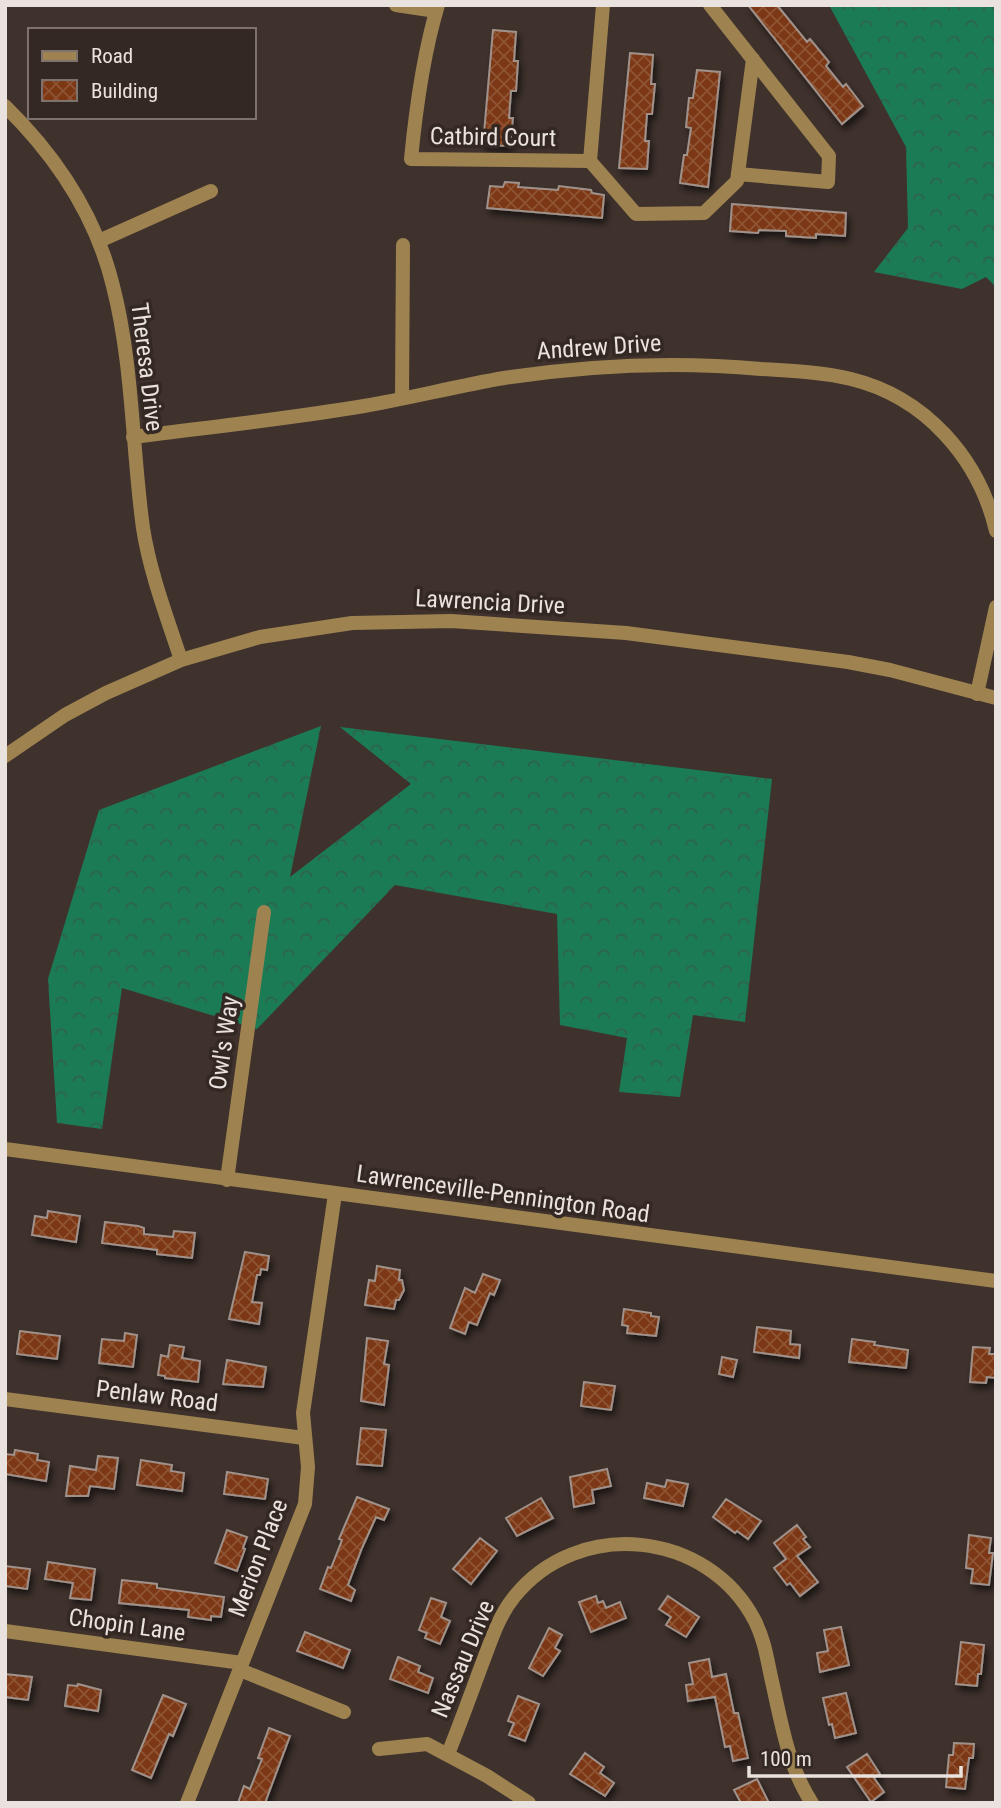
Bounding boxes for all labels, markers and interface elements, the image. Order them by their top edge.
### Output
legend [28,28,256,119]
text: Road [91,44,133,68]
text: Building [91,79,158,103]
street label: Catbird Court [430,122,556,152]
street label: Theresa Drive [125,301,169,433]
street label: Andrew Drive [536,329,662,365]
street label: Lawrencia Drive [414,584,566,620]
street label: Owl's Way [204,994,244,1092]
street label: Lawrenceville-Pennington Road [355,1160,651,1228]
street label: Penlaw Road [95,1375,219,1417]
street label: Merion Place [223,1495,293,1621]
street label: Nassau Drive [426,1596,500,1722]
street label: Chopin Lane [67,1603,187,1647]
scale bar [749,1734,961,1778]
text: 100 m [760,1747,812,1771]

